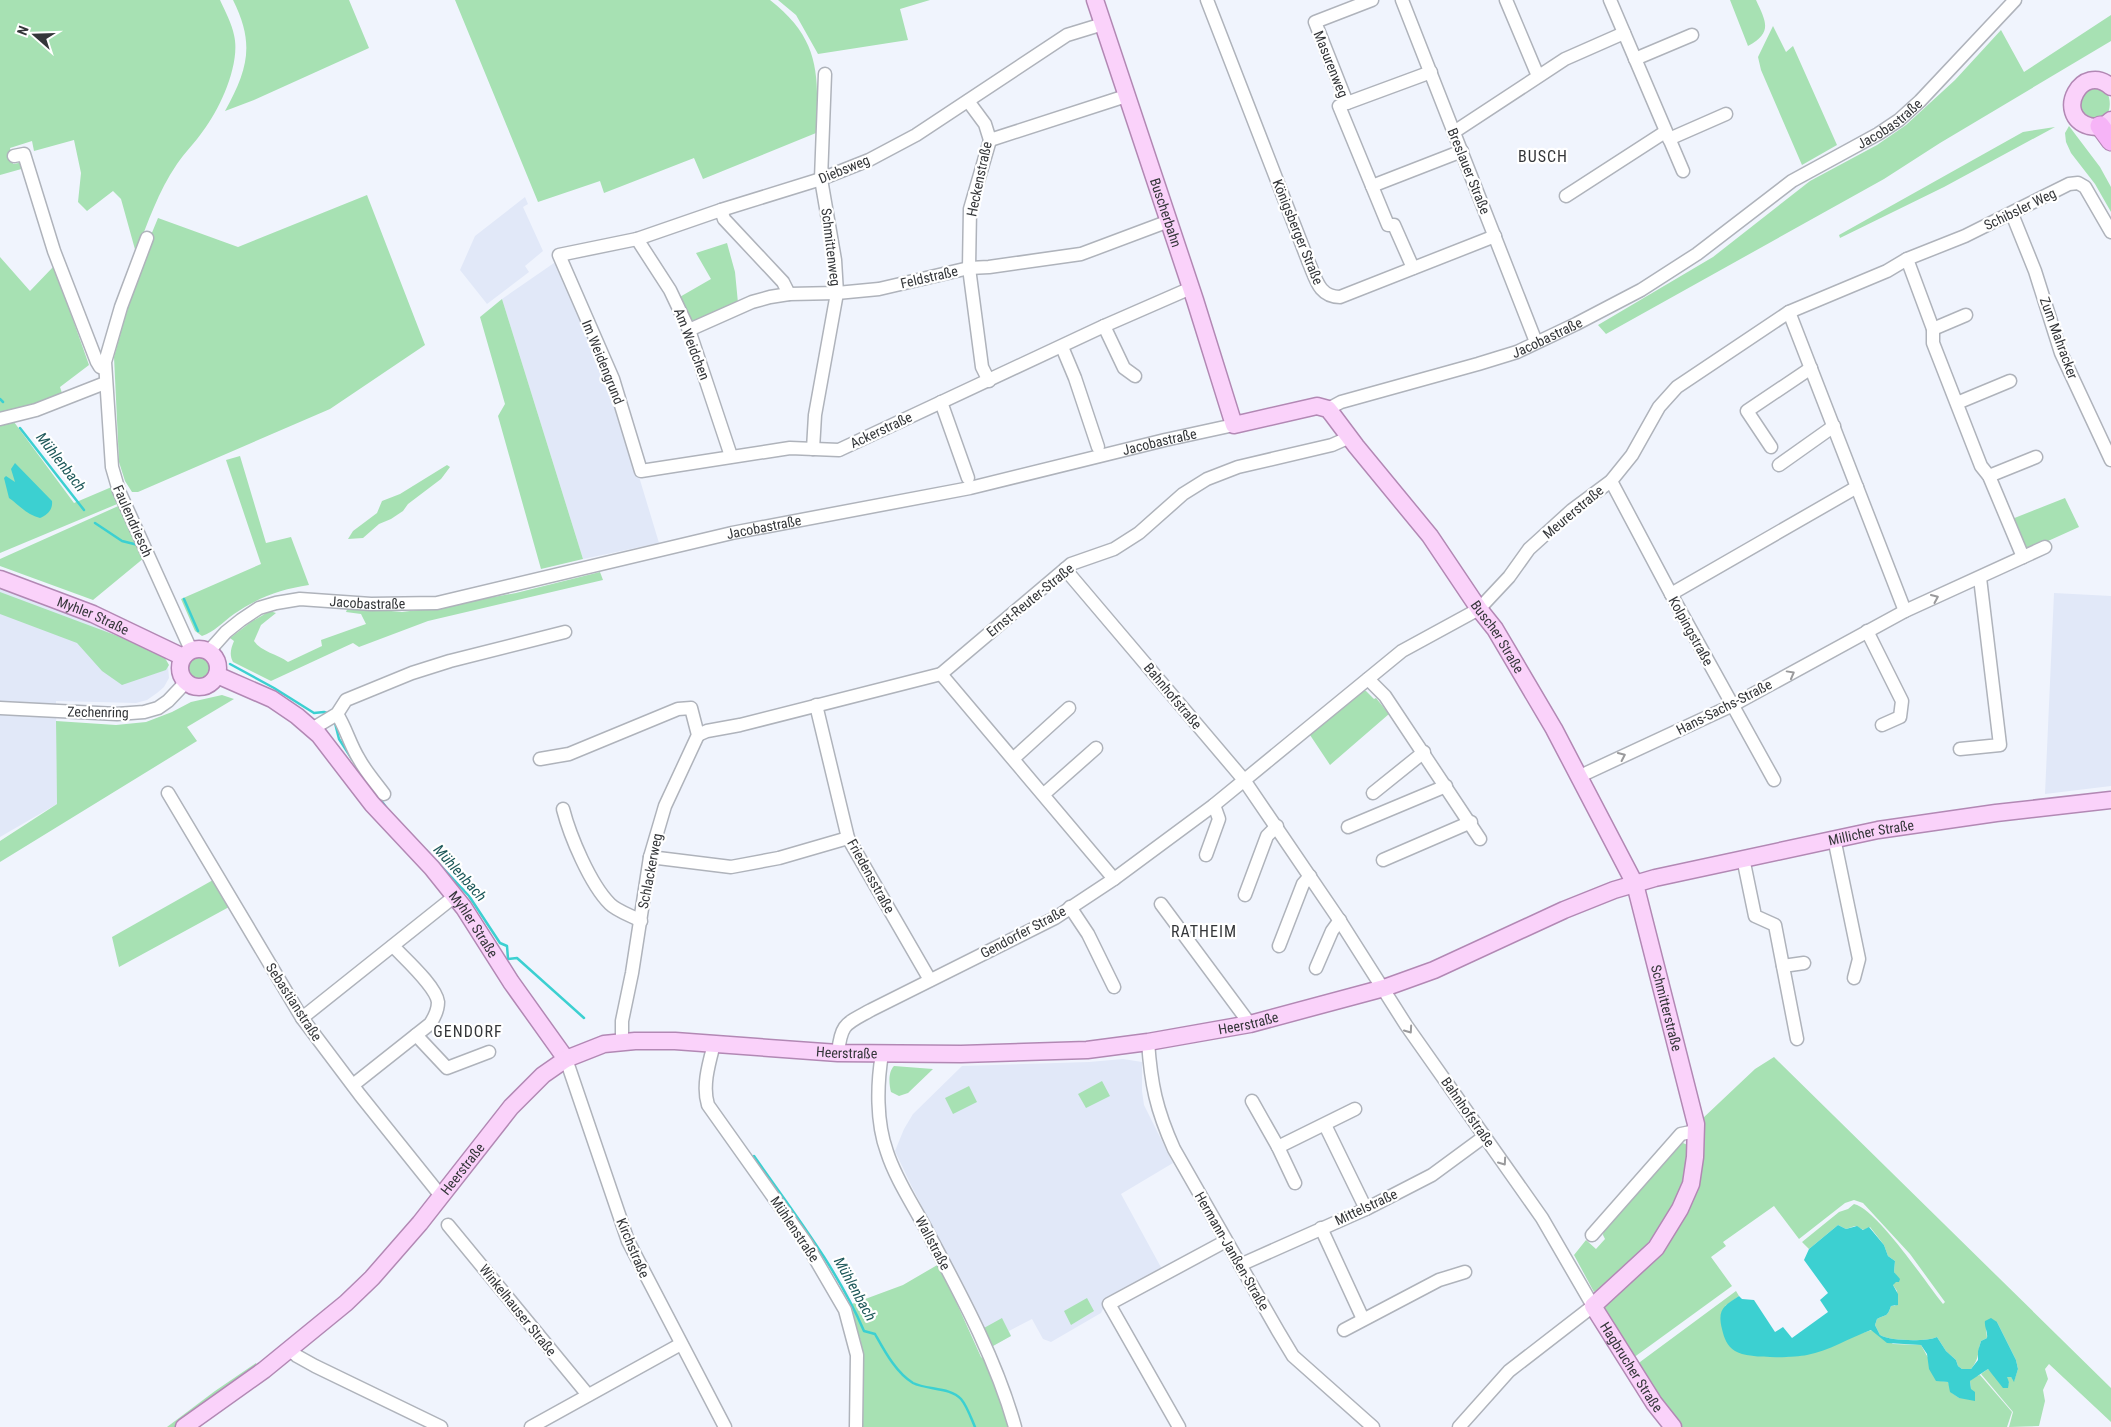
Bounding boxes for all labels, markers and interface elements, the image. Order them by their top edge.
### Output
north arrow [10,10,60,60]
text: N [14,24,32,37]
street label: Masurenweg [1310,28,1352,100]
street label: Jacobastraße [1854,95,1925,152]
street label: Breslauer Straße [1444,126,1494,217]
street label: Heckenstraße [963,140,995,218]
district label: BUSCH [1518,147,1568,166]
street label: Diebsweg [816,152,872,186]
street label: Buscherbahn [1147,176,1185,249]
street label: Königsberger Straße [1270,177,1327,287]
street label: Schibsler Weg [1981,185,2059,233]
street label: Schmittenweg [818,207,844,287]
street label: Feldstraße [899,263,960,291]
street label: Zum Mahracker [2037,295,2081,381]
street label: Am Weidchen [671,306,713,382]
street label: Jacobastraße [1510,314,1585,361]
street label: Im Weidengrund [579,318,627,406]
street label: Ackerstraße [847,408,915,451]
street label: Jacobastraße [1121,425,1198,458]
water label: Mühlenbach [32,429,90,495]
street label: Meurerstraße [1540,482,1607,542]
street label: Faulendriesch [110,483,156,559]
street label: Jacobastraße [725,512,803,542]
street label: Ernst-Reuter-Straße [983,560,1077,640]
street label: Myhler Straße [55,593,132,638]
street label: Jacobastraße [329,593,406,612]
street label: Kolpingstraße [1665,594,1717,669]
one-way arrow [1930,594,1939,605]
street label: Buscher Straße [1468,597,1527,676]
street label: Bahnhofstraße [1141,660,1206,733]
one-way arrow [1785,670,1794,680]
street label: Hans-Sachs-Straße [1674,676,1775,738]
street label: Zechenring [67,703,129,721]
one-way arrow [1617,753,1626,763]
street label: Millicher Straße [1827,817,1915,848]
street label: Schlackerweg [635,832,665,910]
street label: Friedensstraße [844,836,898,916]
water label: Mühlenbach [430,841,490,905]
street label: Myhler Straße [446,888,502,961]
street label: Gendorfer Straße [978,903,1069,961]
district label: RATHEIM [1171,922,1237,941]
street label: Sebastianstraße [263,960,325,1044]
street label: Schmitterstraße [1648,963,1685,1053]
street label: Heerstraße [1217,1009,1281,1037]
district label: GENDORF [433,1022,503,1041]
one-way arrow [1403,1024,1412,1033]
street label: Heerstraße [816,1043,878,1061]
street label: Bahnhofstraße [1438,1074,1498,1150]
street label: Heerstraße [437,1139,488,1198]
one-way arrow [1497,1156,1506,1166]
street label: Mittelstraße [1332,1185,1400,1228]
street label: Hermann-Janßen-Straße [1192,1189,1273,1313]
street label: Mühlenstraße [767,1193,823,1265]
street label: Wallstraße [912,1213,954,1273]
street label: Kirchstraße [613,1216,653,1281]
water label: Mühlenbach [830,1254,880,1324]
street label: Winkelhauser Straße [476,1261,560,1359]
street label: Hagbrucher Straße [1597,1319,1666,1416]

